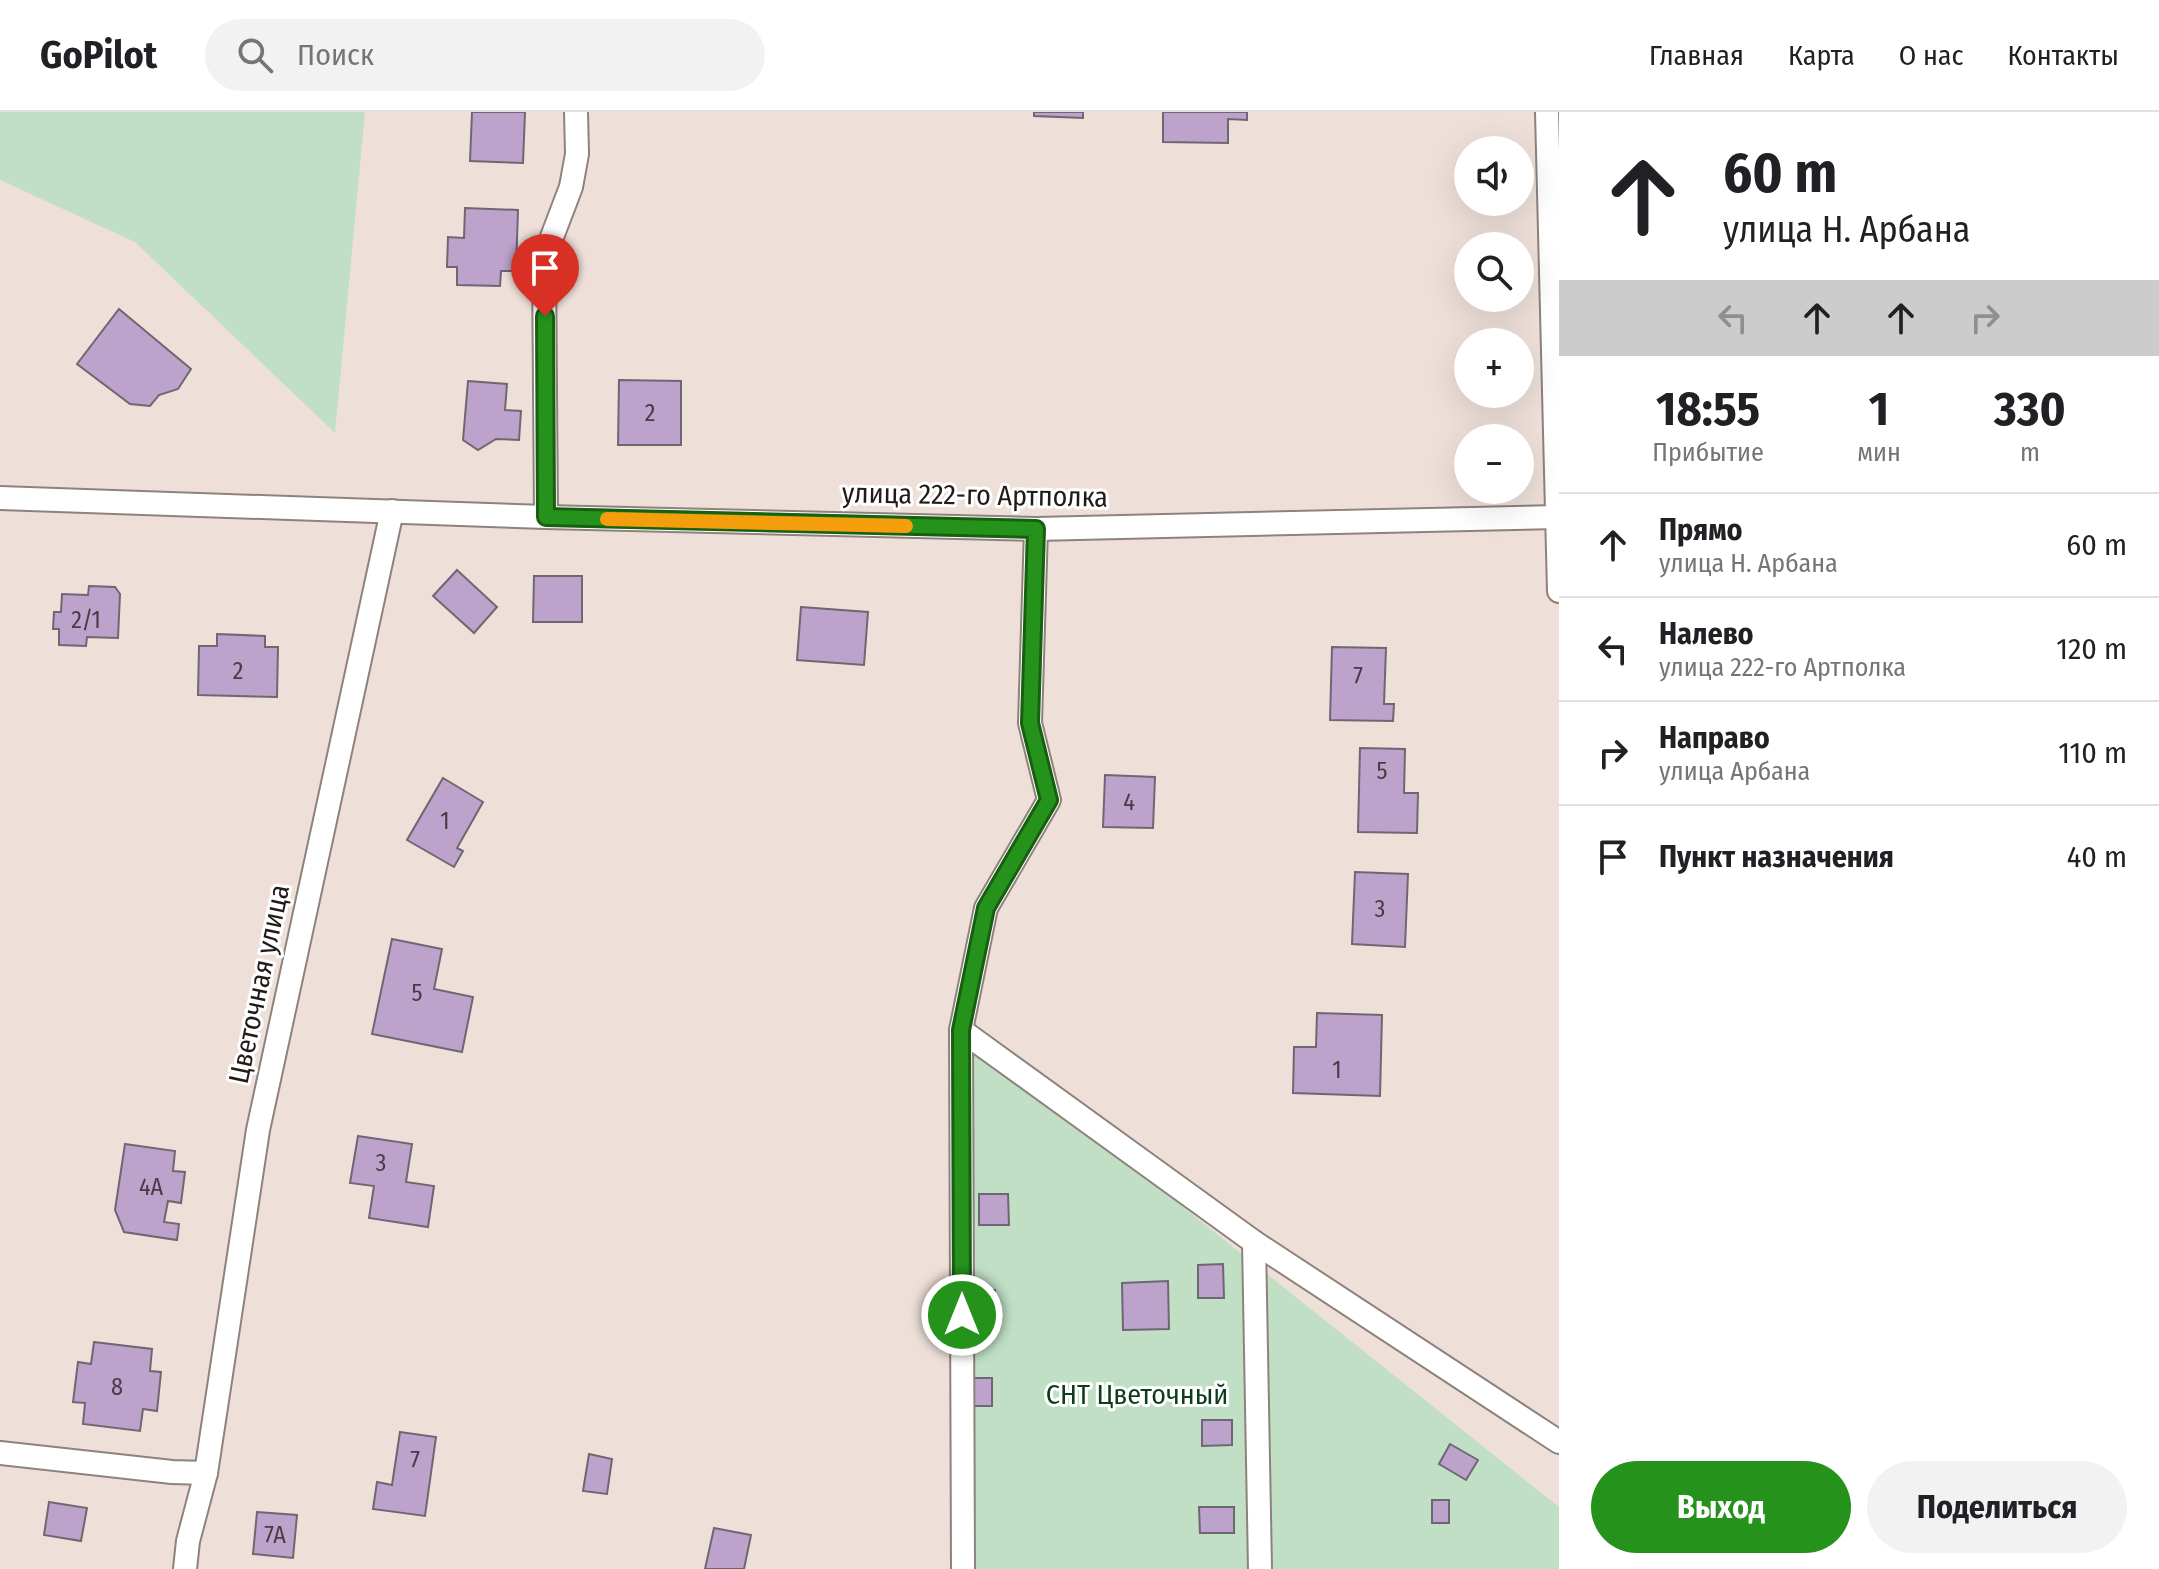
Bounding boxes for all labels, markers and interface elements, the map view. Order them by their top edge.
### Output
search box [205,19,765,91]
text: GoPilot [40,32,157,78]
icon: search [233,33,277,77]
text: Поиск [297,37,374,73]
text: Главная [1649,39,1744,72]
text: Карта [1788,39,1855,72]
text: О нас [1899,39,1964,72]
text: Контакты [2008,39,2119,72]
map controls [1454,136,1534,504]
button: sound [1454,136,1534,216]
text: 60 m [1723,140,1837,207]
icon: ahead [1591,144,1695,248]
text: улица Н. Арбана [1723,208,1970,252]
button: search [1454,232,1534,312]
pin [511,234,579,316]
icon: arrive [523,246,567,290]
icon: left [1711,296,1755,340]
icon: ahead [1795,296,1839,340]
icon: ahead [1879,296,1923,340]
icon: right [1963,296,2007,340]
button: + [1454,328,1534,408]
text: 18:55 [1656,380,1760,438]
text: 1 [1869,380,1889,438]
text: 330 [1994,380,2066,438]
house number: 2 [645,399,655,427]
button: − [1454,424,1534,504]
text: Прибытие [1652,437,1764,468]
text: мин [1857,437,1901,468]
text: m [2020,437,2040,468]
street label: улица 222-го Артполка [842,476,1108,514]
text: Прямо [1659,512,1743,548]
icon: ahead [1591,523,1635,567]
text: 60 m [2066,527,2127,563]
text: улица Н. Арбана [1659,548,1838,579]
house number: 2/1 [71,606,101,634]
text: Налево [1659,616,1754,652]
icon: left [1591,627,1635,671]
text: 120 m [2056,631,2127,667]
text: улица 222-го Артполка [1659,652,1906,683]
house number: 2 [233,657,243,685]
house number: 7 [1353,662,1363,690]
text: Направо [1659,720,1770,756]
icon: right [1591,731,1635,775]
text: 110 m [2058,735,2127,771]
text: улица Арбана [1659,756,1810,787]
house number: 5 [1376,757,1388,785]
house number: 4 [1123,788,1135,816]
house number: 1 [440,807,450,835]
icon: arrive [1591,835,1635,879]
text: Пункт назначения [1659,839,1894,875]
text: 40 m [2067,839,2127,875]
street label: Цветочная улица [222,882,296,1086]
house number: 3 [1375,895,1385,923]
house number: 5 [411,979,423,1007]
house number: 1 [1332,1056,1342,1084]
house number: 3 [376,1149,386,1177]
house number: 4А [139,1173,163,1201]
position arrow [920,1273,1004,1357]
house number: 8 [111,1373,123,1401]
park label: СНТ Цветочный [1046,1378,1228,1411]
house number: 7 [410,1446,420,1474]
button: Выход [1591,1461,1851,1553]
button: Поделиться [1867,1461,2127,1553]
house number: 7А [264,1521,286,1549]

